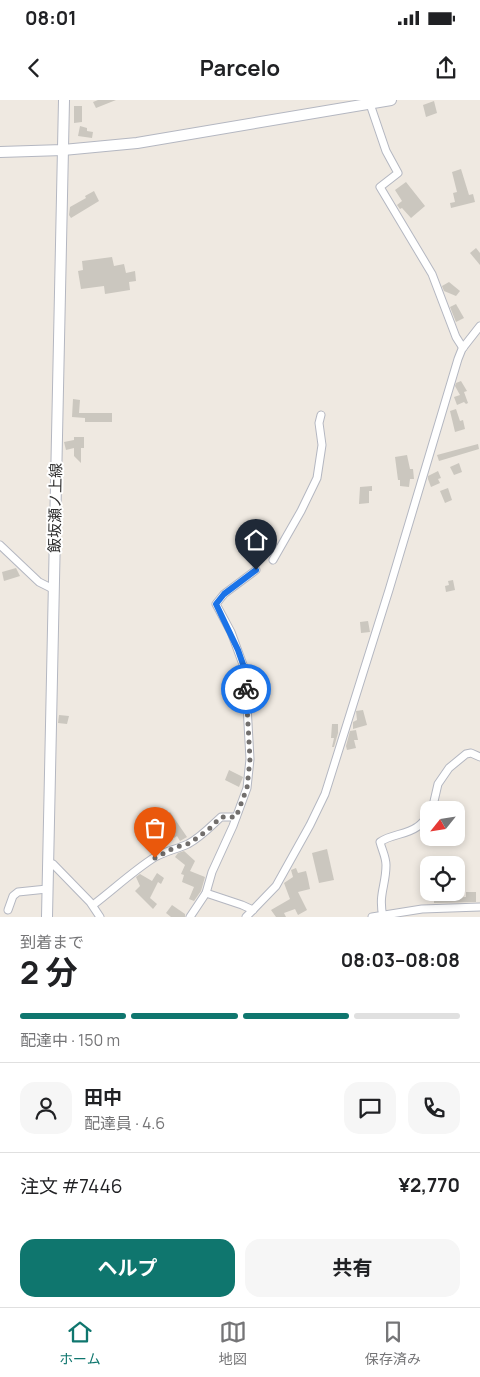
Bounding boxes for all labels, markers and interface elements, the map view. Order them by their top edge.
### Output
text: 08:01 [25,5,76,31]
text: Parcelo [200,53,280,83]
icon: back [20,54,48,82]
icon: share [432,54,460,82]
street label: 飯坂瀬ノ上線 [44,463,66,553]
pin [235,519,277,570]
icon: home [242,526,270,554]
courier [221,664,271,714]
icon: bike [232,675,260,703]
north arrow [420,801,465,846]
map controls [420,801,465,901]
pin [134,807,176,858]
icon: bag [141,814,169,842]
button: locate [420,856,465,901]
text: 到着まで [20,931,84,953]
text: 08:03–08:08 [341,947,460,973]
text: 2 分 [20,950,77,994]
text: 配達中 · 150 m [20,1029,120,1051]
button: person [20,1082,72,1134]
button: chat [344,1082,396,1134]
button: phone [408,1082,460,1134]
text: 田中 [84,1084,122,1110]
text: 配達員 · 4.6 [84,1112,165,1134]
text: ¥2,770 [398,1172,460,1198]
text: 注文 #7446 [20,1173,122,1199]
button: ヘルプ [20,1239,235,1297]
button: 共有 [245,1239,460,1297]
tab: ホーム [59,1318,101,1368]
tab: 地図 [219,1318,247,1368]
tab: 保存済み [365,1318,421,1368]

